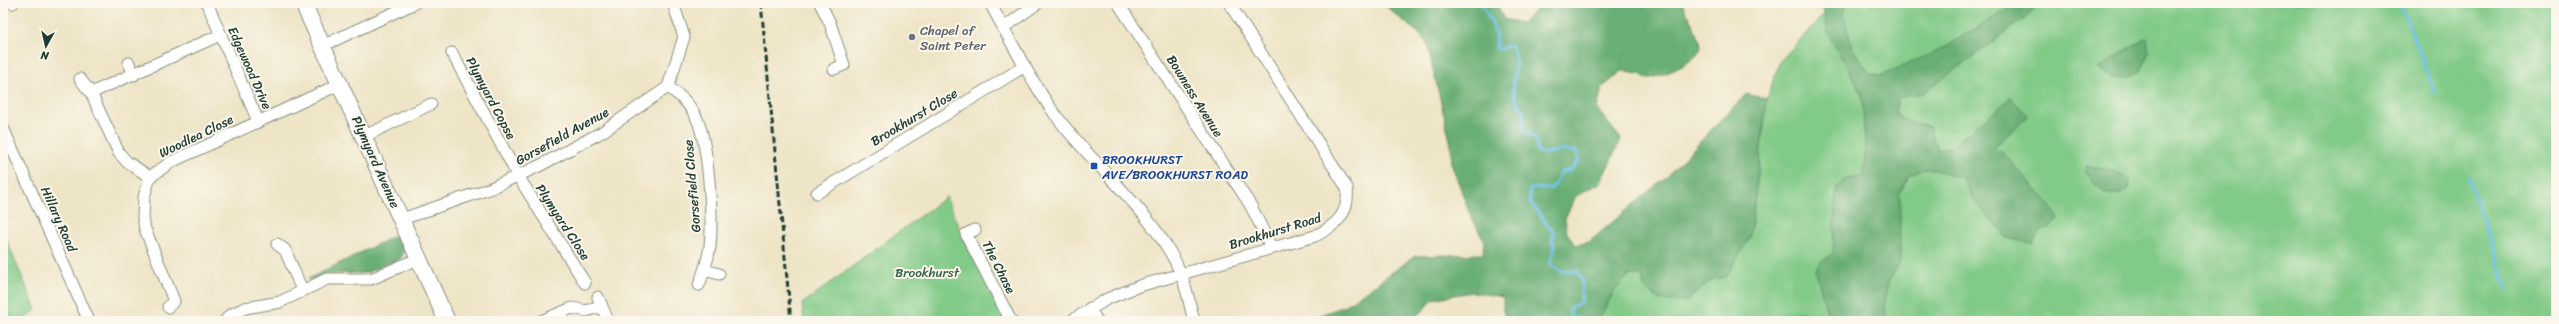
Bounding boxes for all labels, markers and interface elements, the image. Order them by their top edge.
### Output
place label: Chapel of Saint Peter [920,19,986,57]
street label: Edgewood Drive [221,23,279,114]
north arrow [26,26,66,66]
marker: Chapel of Saint Peter [907,32,917,42]
text: N [39,45,51,65]
street label: Bowness Avenue [1160,50,1230,142]
street label: Plymyard Copse [459,52,523,144]
street label: Brookhurst Close [866,82,962,152]
street label: Gorsefield Avenue [511,101,613,171]
street label: Woodlea Close [155,108,237,164]
street label: Plymyard Avenue [345,112,407,212]
street label: Gorsefield Close [676,138,708,233]
place label: BROOKHURST AVE/BROOKHURST ROAD [1101,148,1248,186]
marker: BROOKHURST AVE/BROOKHURST ROAD [1089,161,1099,171]
street label: Plymyard Close [529,179,597,265]
street label: Hillary Road [34,182,84,257]
street label: Brookhurst Road [1226,206,1325,256]
street label: The Chase [976,236,1022,298]
park label: Brookhurst [895,261,960,284]

